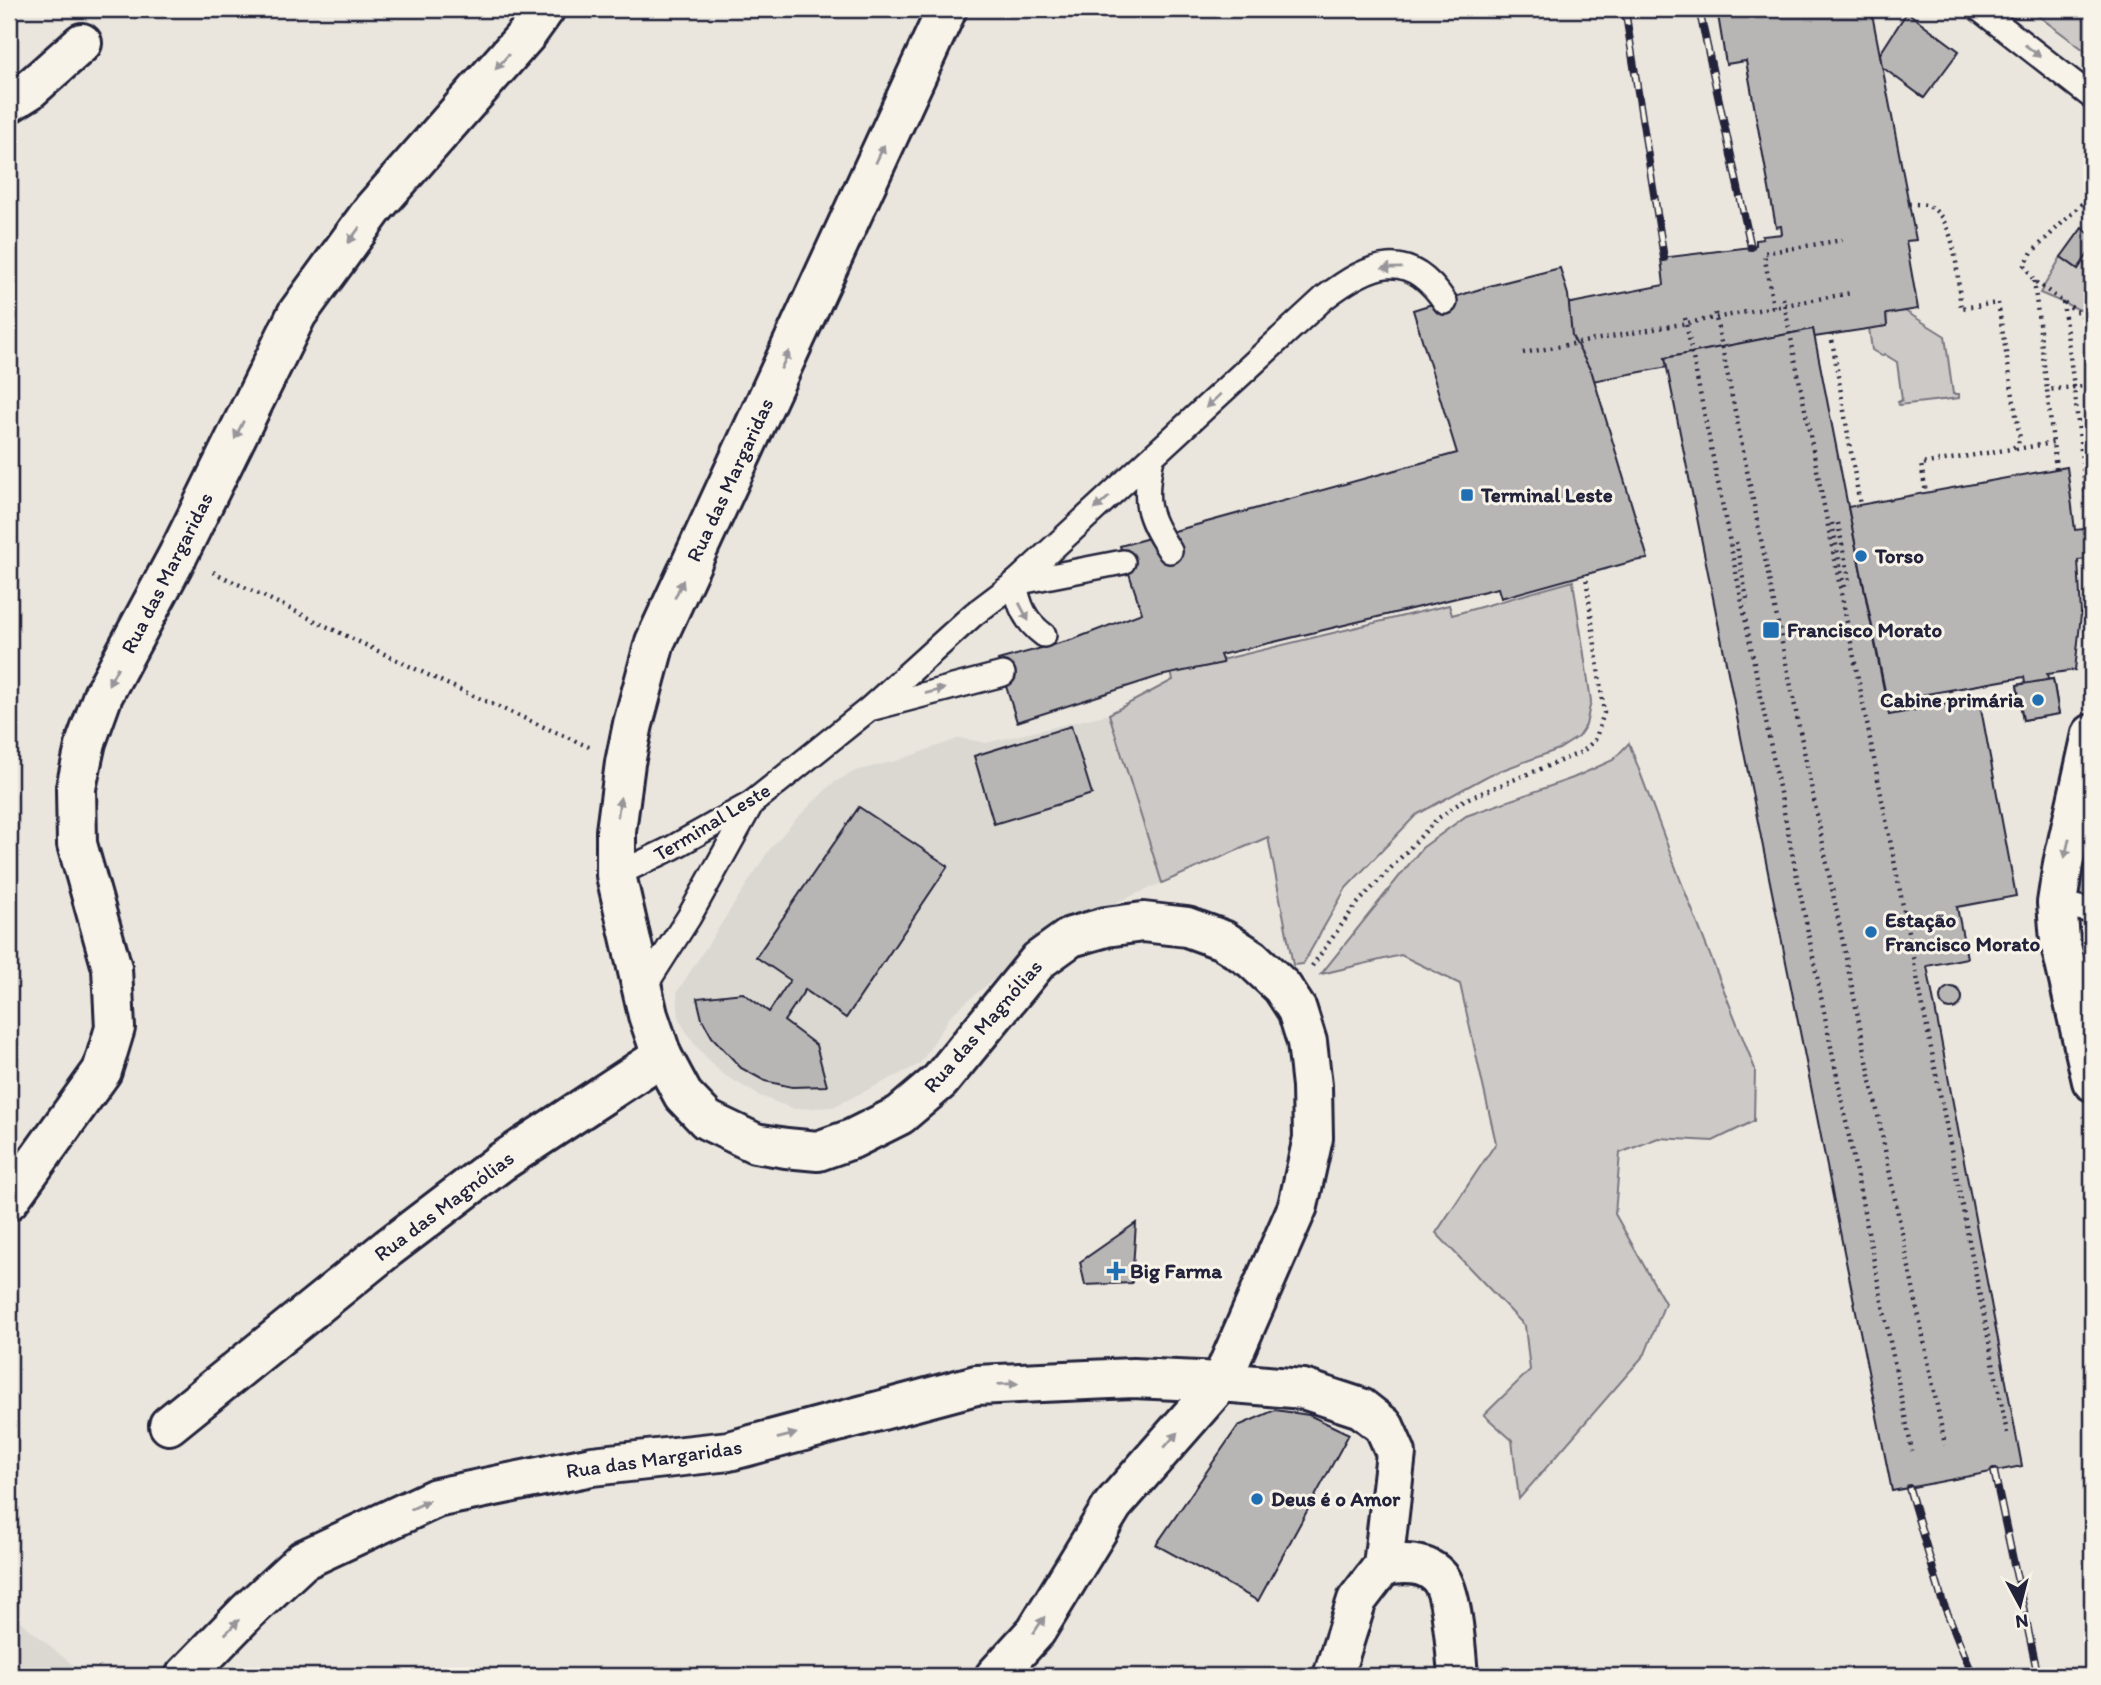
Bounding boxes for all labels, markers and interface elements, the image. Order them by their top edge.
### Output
one-way arrow [2023,43,2041,58]
one-way arrow [494,53,510,71]
one-way arrow [874,144,886,164]
one-way arrow [348,226,362,244]
one-way arrow [1381,262,1403,274]
one-way arrow [780,350,791,371]
one-way arrow [1205,393,1222,409]
street label: Rua das Margaridas [681,394,778,566]
one-way arrow [234,420,245,440]
place label: Terminal Leste [1480,482,1613,507]
marker: Terminal Leste [1459,487,1475,503]
street label: Rua das Margaridas [115,488,218,658]
one-way arrow [1094,495,1111,511]
place label: Torso [1874,543,1924,568]
marker: Torso [1853,548,1869,564]
one-way arrow [673,579,685,599]
one-way arrow [1018,603,1030,623]
place label: Francisco Morato [1787,617,1942,642]
marker: Francisco Morato [1761,620,1781,640]
one-way arrow [107,666,119,686]
one-way arrow [925,686,946,696]
place label: Cabine primária [1880,687,2025,713]
marker: Cabine primária [2030,692,2046,708]
street label: Terminal Leste [649,777,775,866]
one-way arrow [614,796,625,818]
one-way arrow [2061,837,2072,859]
place label: Estação Francisco Morato [1885,907,2040,956]
marker: Estação Francisco Morato [1863,924,1879,940]
street label: Rua das Magnólias [918,954,1047,1097]
street label: Rua das Magnólias [369,1145,518,1266]
place label: Big Farma [1130,1258,1223,1284]
marker: Big Farma [1108,1263,1124,1279]
one-way arrow [997,1378,1019,1389]
one-way arrow [776,1430,798,1441]
one-way arrow [1163,1431,1178,1448]
street label: Rua das Margaridas [564,1434,744,1483]
place label: Deus é o Amor [1271,1486,1401,1511]
marker: Deus é o Amor [1249,1491,1265,1507]
one-way arrow [410,1500,431,1511]
north arrow [1986,1570,2056,1640]
text: N [2014,1609,2030,1634]
one-way arrow [1033,1615,1046,1634]
one-way arrow [223,1619,239,1636]

